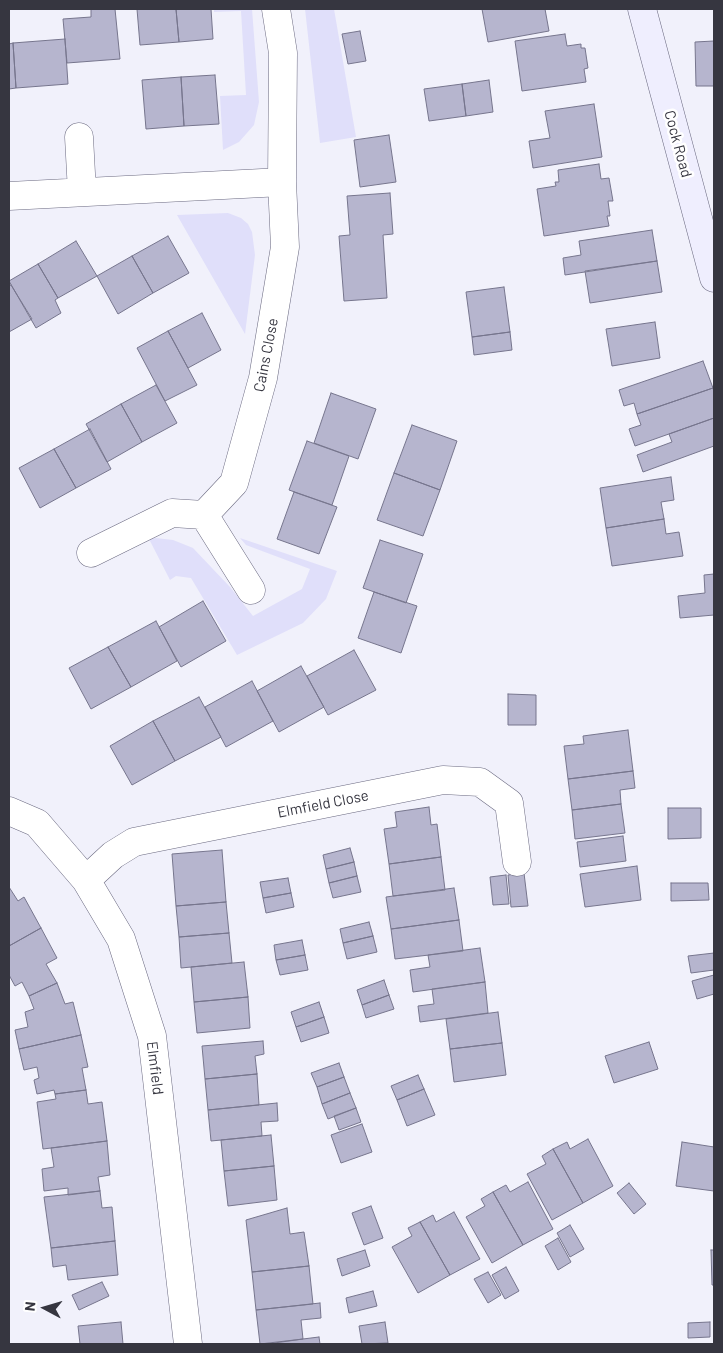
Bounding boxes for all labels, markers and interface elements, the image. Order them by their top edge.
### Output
street label: Cock Road [660,108,696,180]
street label: Cains Close [250,317,282,393]
street label: Elmfield Close [276,786,370,822]
street label: Elmfield [143,1040,167,1096]
north arrow [20,1283,70,1333]
text: N [21,1301,39,1312]

